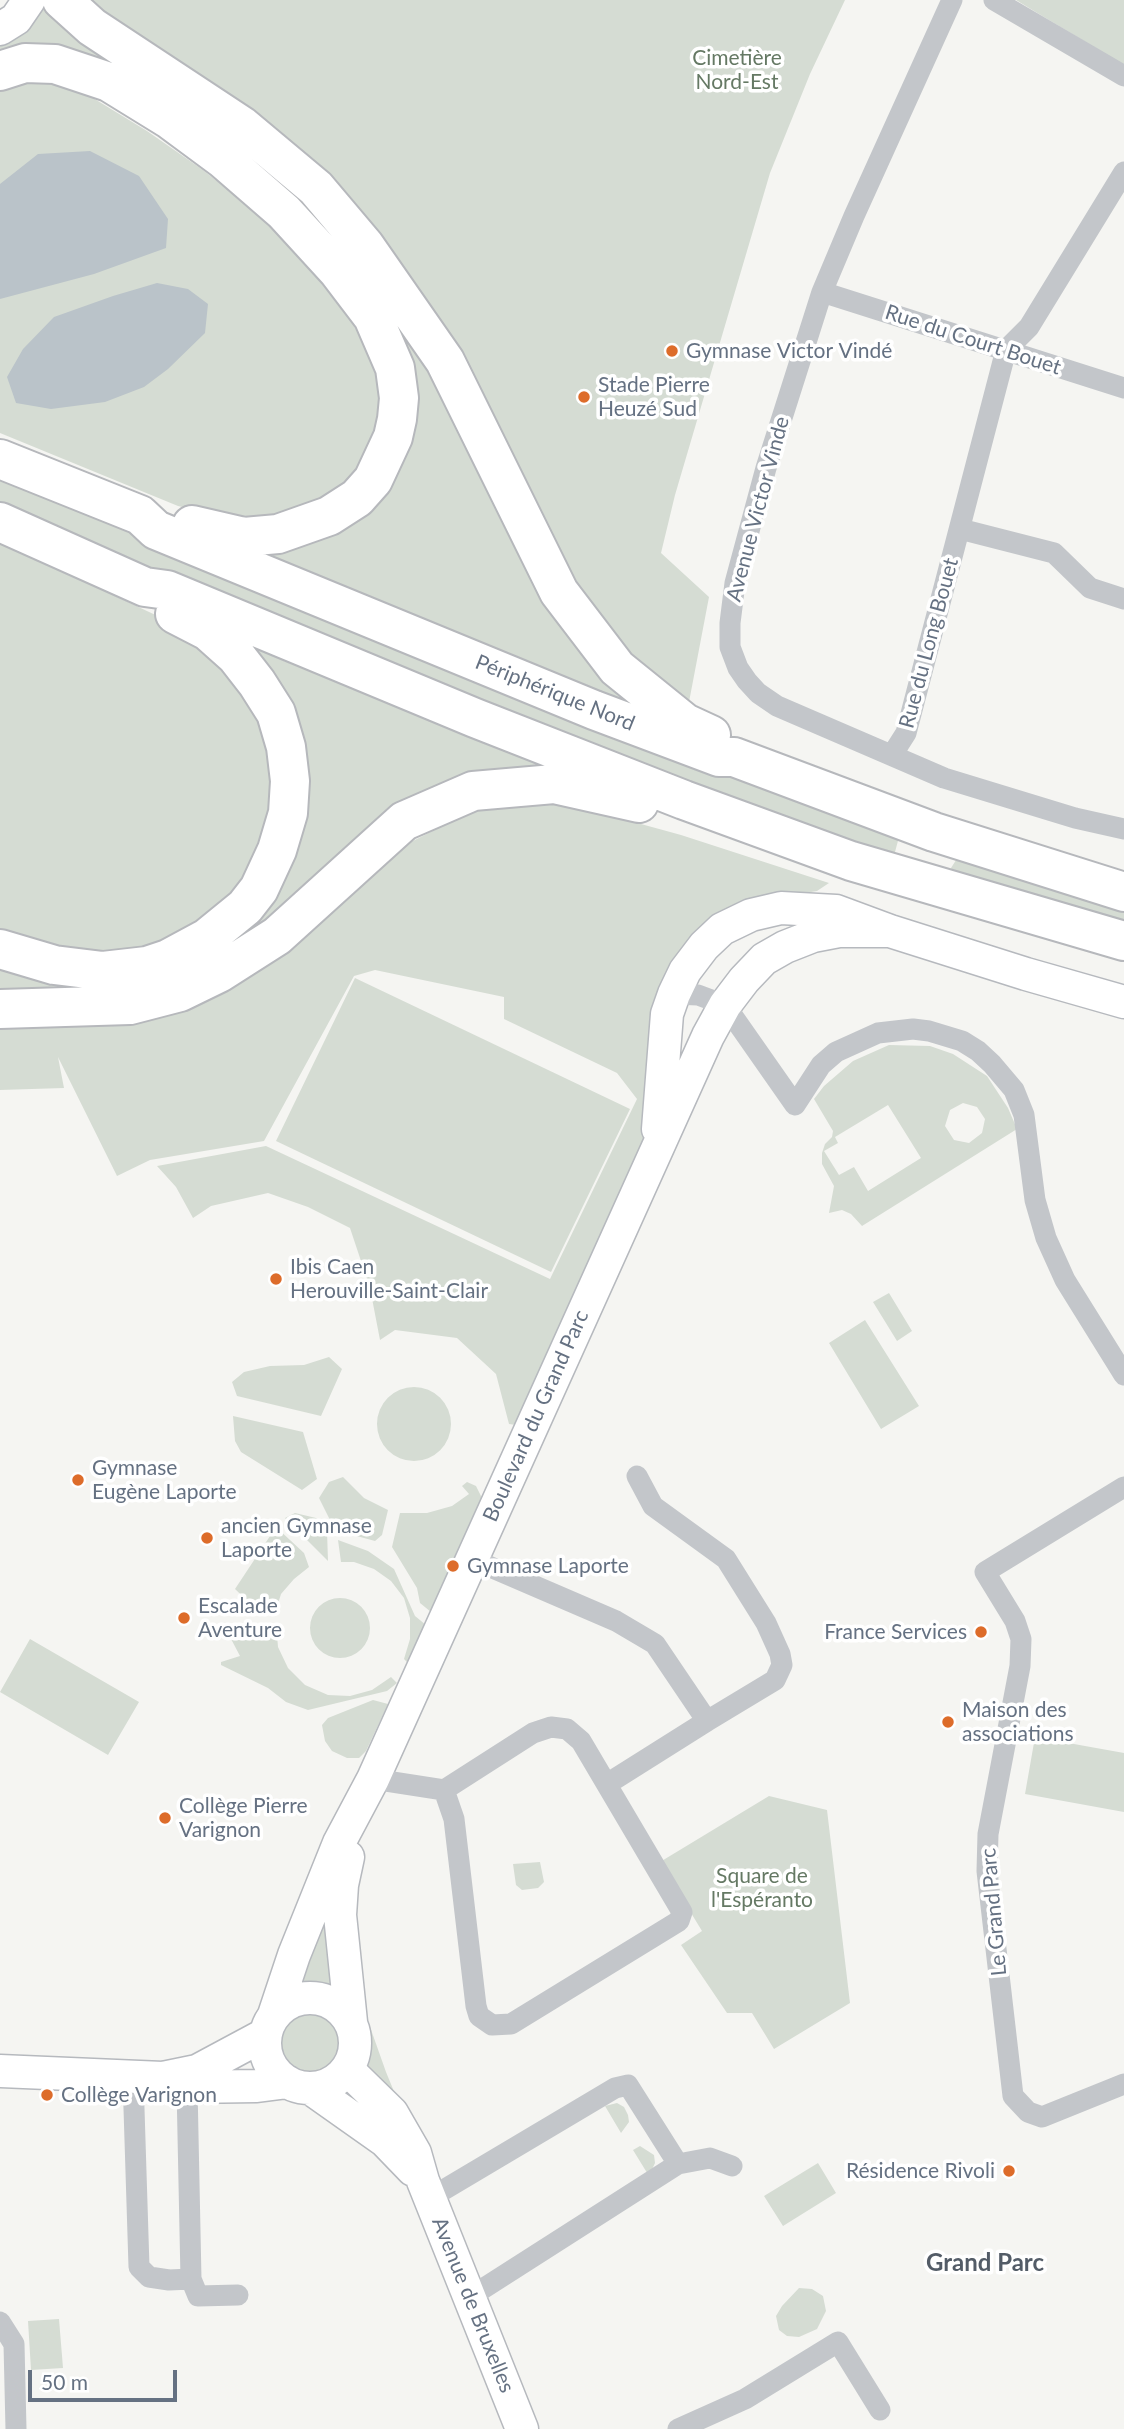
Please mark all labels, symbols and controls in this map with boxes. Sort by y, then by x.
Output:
park label: Cimetière Nord-Est [692,45,782,95]
street label: Rue du Court Bouet [882,300,1064,380]
place label: Gymnase Victor Vindé [686,338,892,364]
marker: Gymnase Victor Vindé [664,343,680,359]
place label: Stade Pierre Heuzé Sud [598,372,710,422]
marker: Stade Pierre Heuzé Sud [576,389,592,405]
street label: Avenue Victor Vinde [721,414,795,604]
street label: Rue du Long Bouet [894,555,964,731]
street label: Périphérique Nord [472,650,638,736]
place label: Ibis Caen Herouville-Saint-Clair [290,1254,488,1304]
marker: Ibis Caen Herouville-Saint-Clair [268,1271,284,1287]
street label: Boulevard du Grand Parc [478,1306,594,1526]
place label: Gymnase Eugène Laporte [92,1455,237,1505]
marker: Gymnase Eugène Laporte [70,1472,86,1488]
place label: ancien Gymnase Laporte [221,1513,372,1563]
marker: ancien Gymnase Laporte [199,1530,215,1546]
place label: Gymnase Laporte [467,1553,629,1579]
marker: Gymnase Laporte [445,1558,461,1574]
place label: Escalade Aventure [198,1593,282,1643]
marker: Escalade Aventure [176,1610,192,1626]
place label: France Services [824,1619,967,1645]
marker: France Services [973,1624,989,1640]
place label: Maison des associations [962,1697,1074,1747]
marker: Maison des associations [940,1714,956,1730]
place label: Collège Pierre Varignon [179,1793,308,1843]
marker: Collège Pierre Varignon [157,1810,173,1826]
street label: Le Grand Parc [976,1847,1012,1977]
park label: Square de l'Espéranto [711,1863,813,1913]
place label: Collège Varignon [61,2082,217,2108]
marker: Collège Varignon [39,2087,55,2103]
place label: Résidence Rivoli [846,2158,995,2184]
marker: Résidence Rivoli [1001,2163,1017,2179]
street label: Avenue de Bruxelles [426,2214,520,2396]
district label: Grand Parc [926,2249,1044,2277]
scale bar [32,2356,180,2400]
text: 50 m [41,2369,88,2394]

